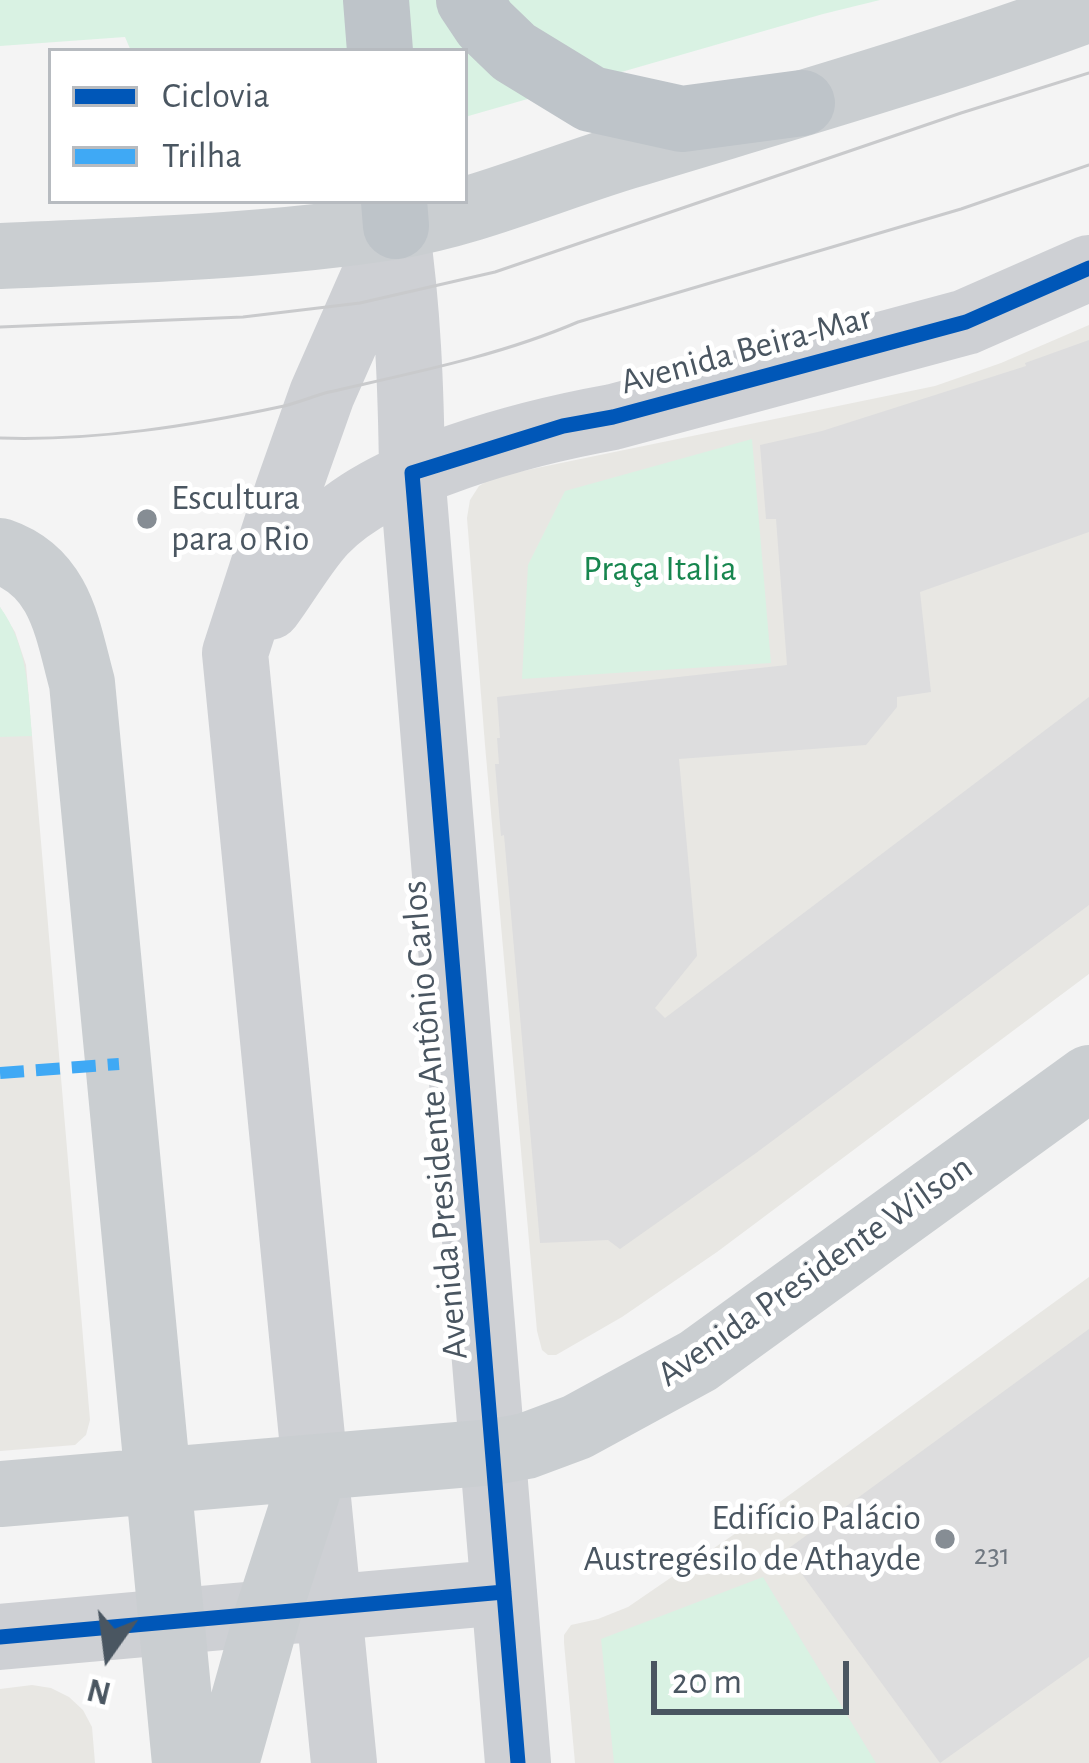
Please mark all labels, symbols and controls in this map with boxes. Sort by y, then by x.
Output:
legend [48,48,468,204]
text: Ciclovia [162,78,270,114]
text: Trilha [162,138,242,174]
street label: Avenida Beira-Mar [616,296,876,404]
place label: Escultura para o Rio [171,476,309,561]
marker: Escultura para o Rio [134,506,160,532]
park label: Praça Italia [583,547,737,591]
street label: Avenida Presidente Antônio Carlos [393,879,477,1361]
street label: Avenida Presidente Wilson [649,1146,981,1396]
place label: Edifício Palácio Austregésilo de Athayde [584,1496,921,1581]
marker: Edifício Palácio Austregésilo de Athayde [932,1526,958,1552]
house number: 231 [974,1537,1010,1573]
north arrow [48,1595,168,1715]
scale bar [657,1637,855,1711]
text: 20 m [672,1664,742,1700]
text: N [84,1672,114,1709]

